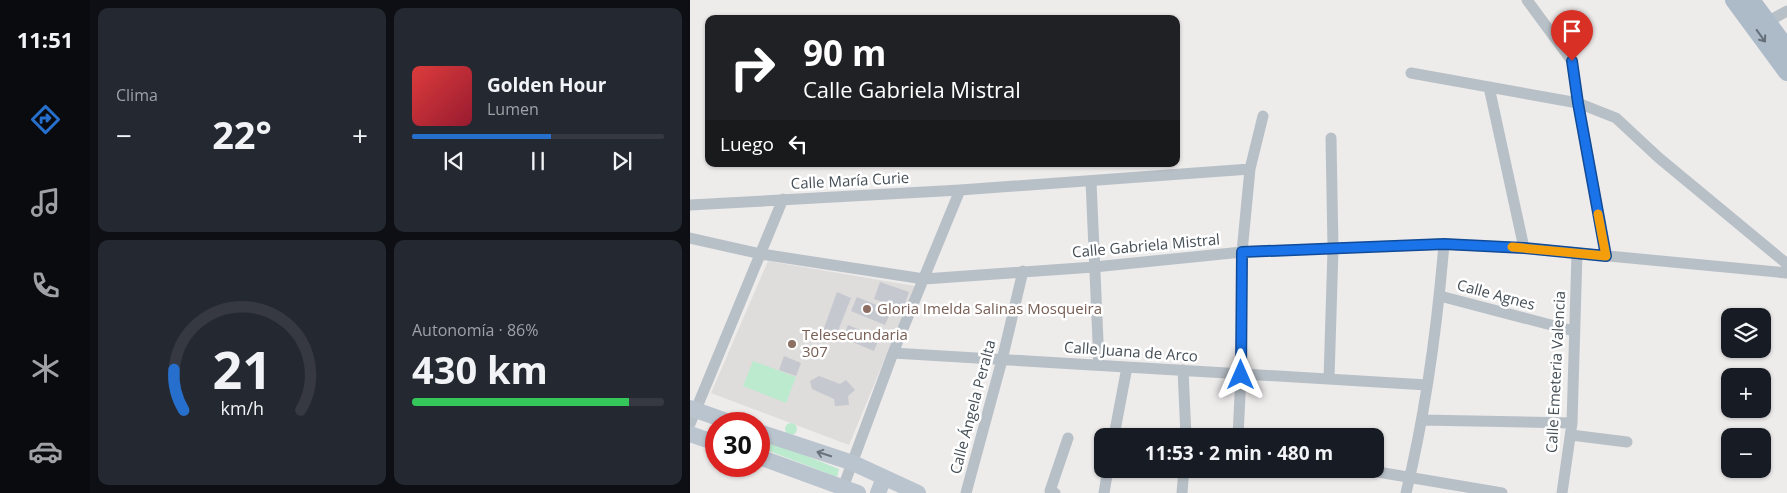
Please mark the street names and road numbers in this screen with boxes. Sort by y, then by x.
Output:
street label: Calle María Curie [790,167,910,193]
street label: Calle Gabriela Mistral [1071,229,1221,261]
street label: Calle Agnes [1455,274,1538,314]
street label: Calle Emeteria Valencia [1541,290,1569,453]
street label: Calle Juana de Arco [1064,336,1199,366]
street label: Calle Ángela Peralta [944,337,1000,476]

